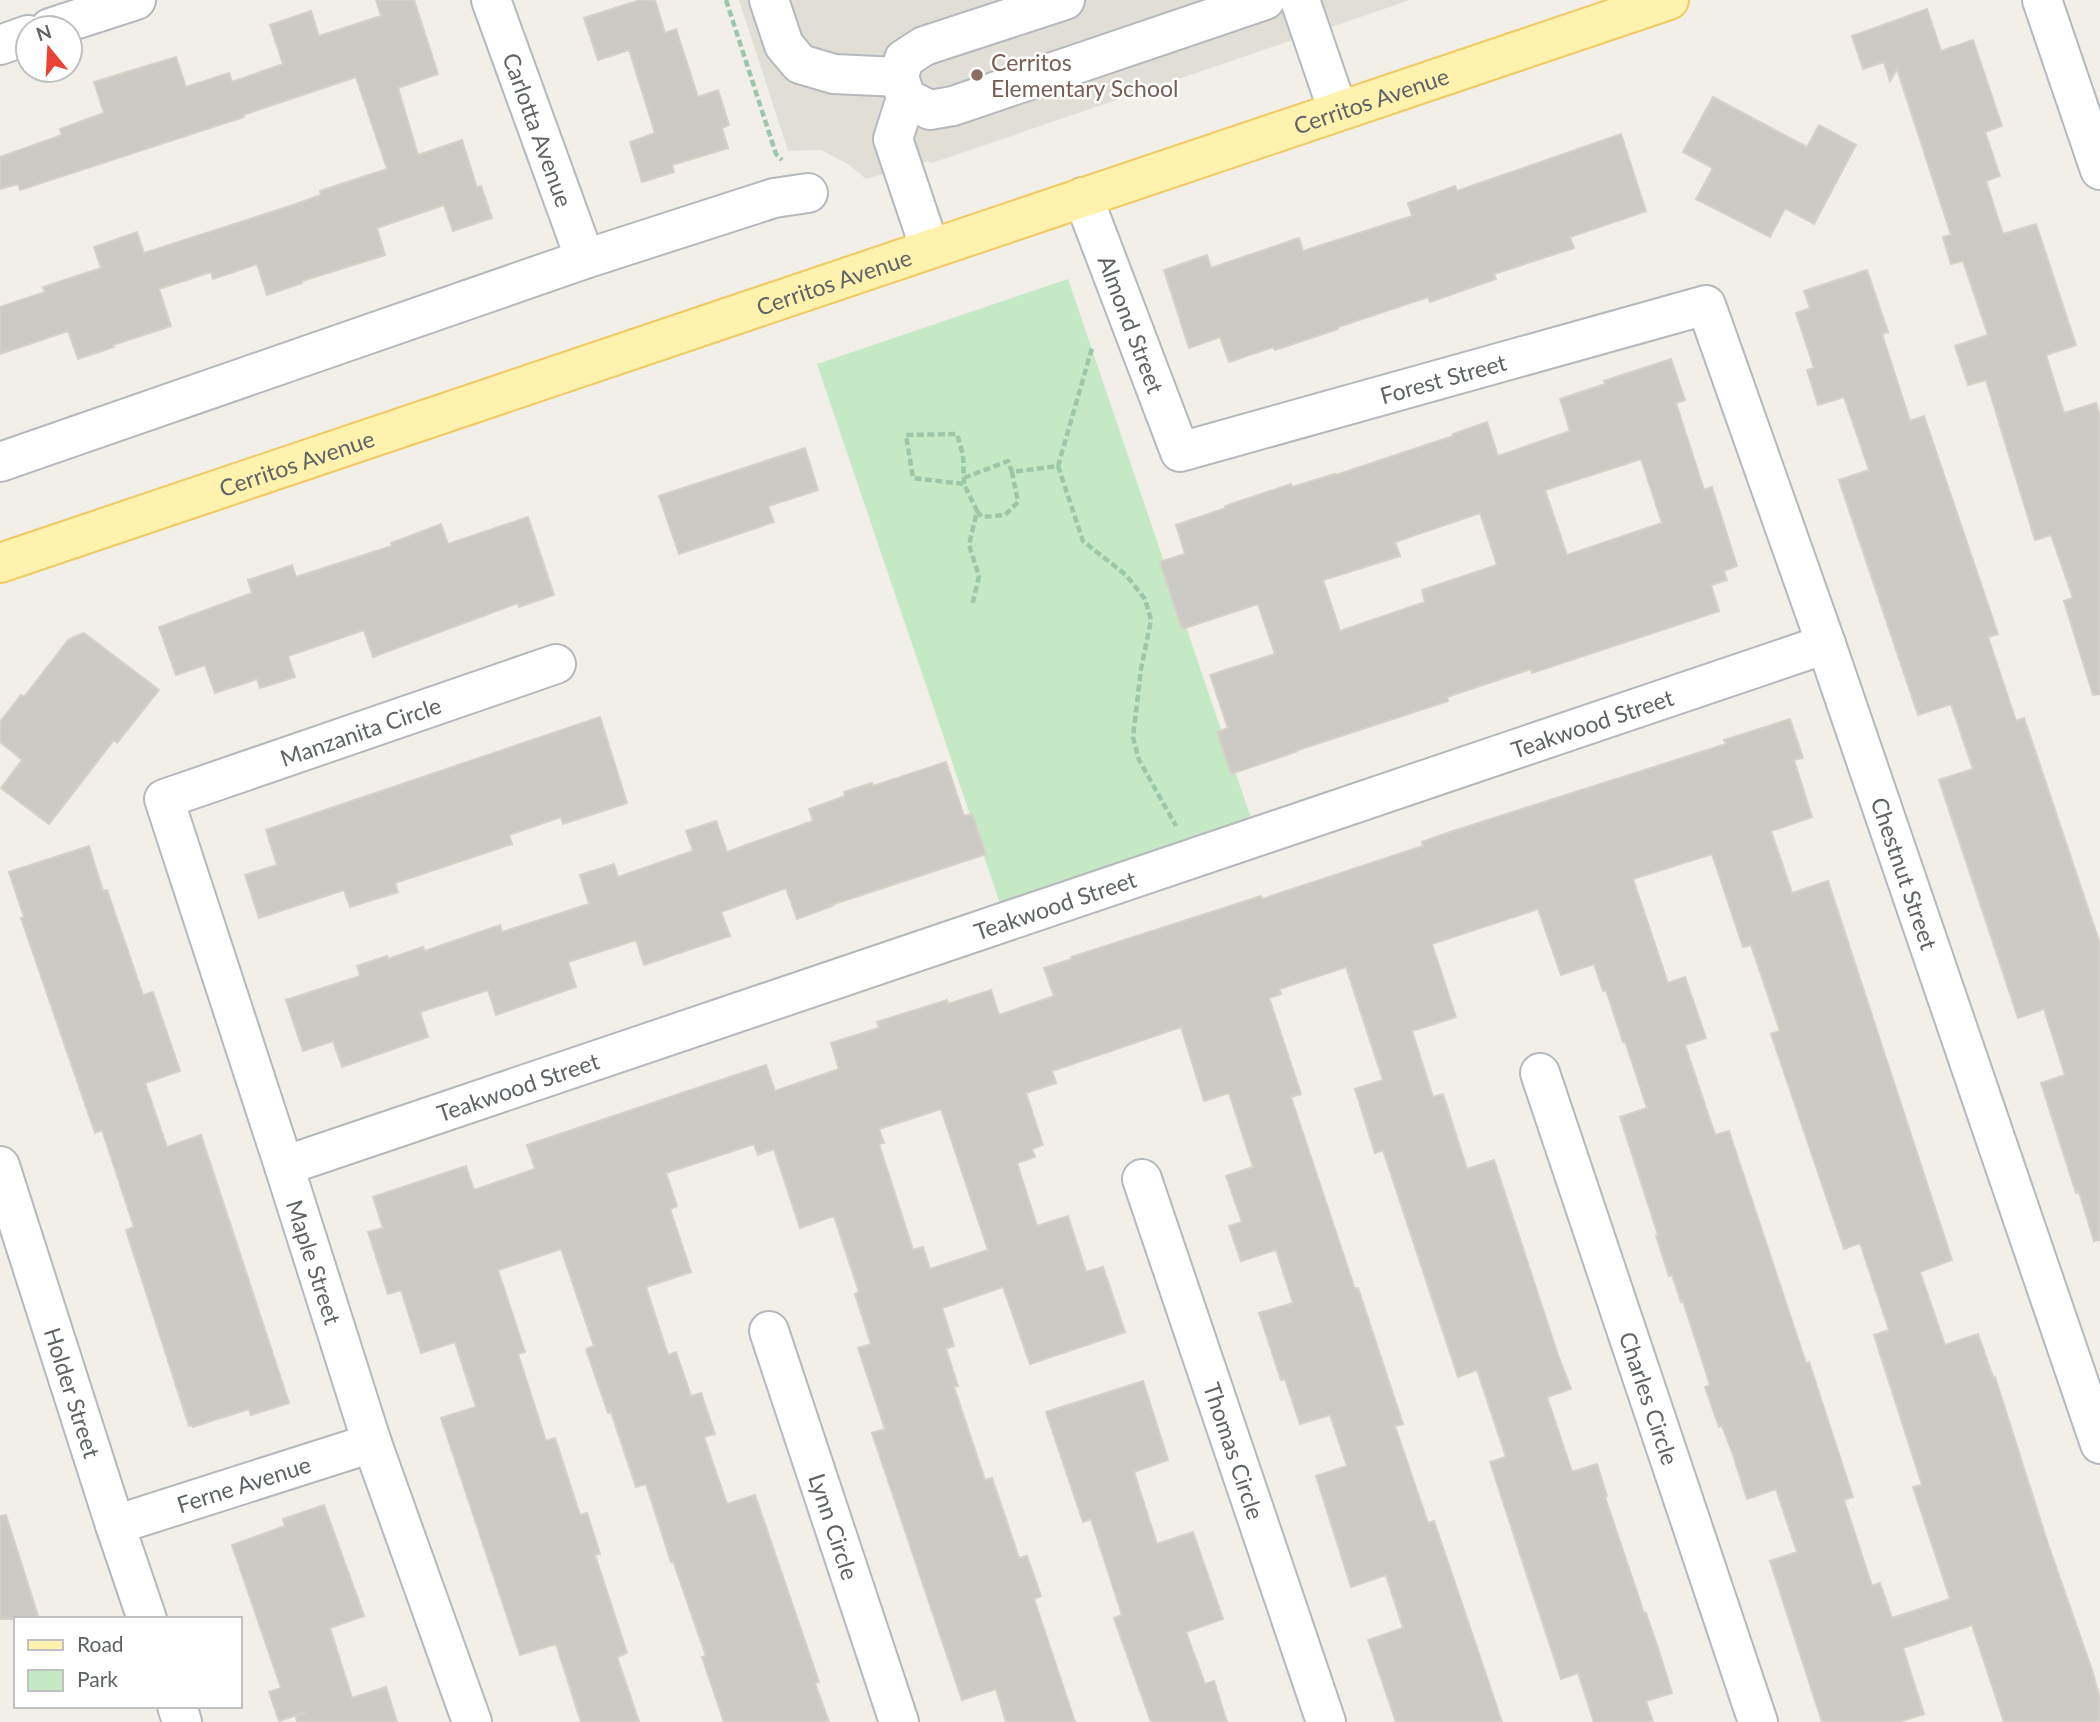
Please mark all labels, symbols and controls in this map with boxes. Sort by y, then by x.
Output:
north arrow [14,14,84,84]
text: N [33,19,54,46]
place label: Cerritos Elementary School [991,48,1178,102]
street label: Carlotta Avenue [497,49,579,211]
street label: Cerritos Avenue [1290,61,1452,140]
marker: Cerritos Elementary School [969,67,985,83]
street label: Cerritos Avenue [753,243,915,321]
street label: Almond Street [1092,251,1171,398]
street label: Forest Street [1377,347,1510,409]
street label: Cerritos Avenue [215,424,378,502]
street label: Teakwood Street [1507,683,1678,764]
street label: Manzanita Circle [276,691,445,772]
street label: Chestnut Street [1866,794,1944,954]
street label: Teakwood Street [970,864,1140,945]
street label: Teakwood Street [433,1046,603,1127]
street label: Maple Street [281,1196,348,1329]
street label: Holder Street [39,1324,107,1462]
street label: Charles Circle [1614,1328,1685,1468]
street label: Thomas Circle [1198,1379,1270,1523]
street label: Ferne Avenue [173,1450,314,1518]
street label: Lynn Circle [803,1470,865,1583]
legend [14,1617,242,1708]
text: Road [77,1631,124,1656]
text: Park [77,1666,118,1691]

